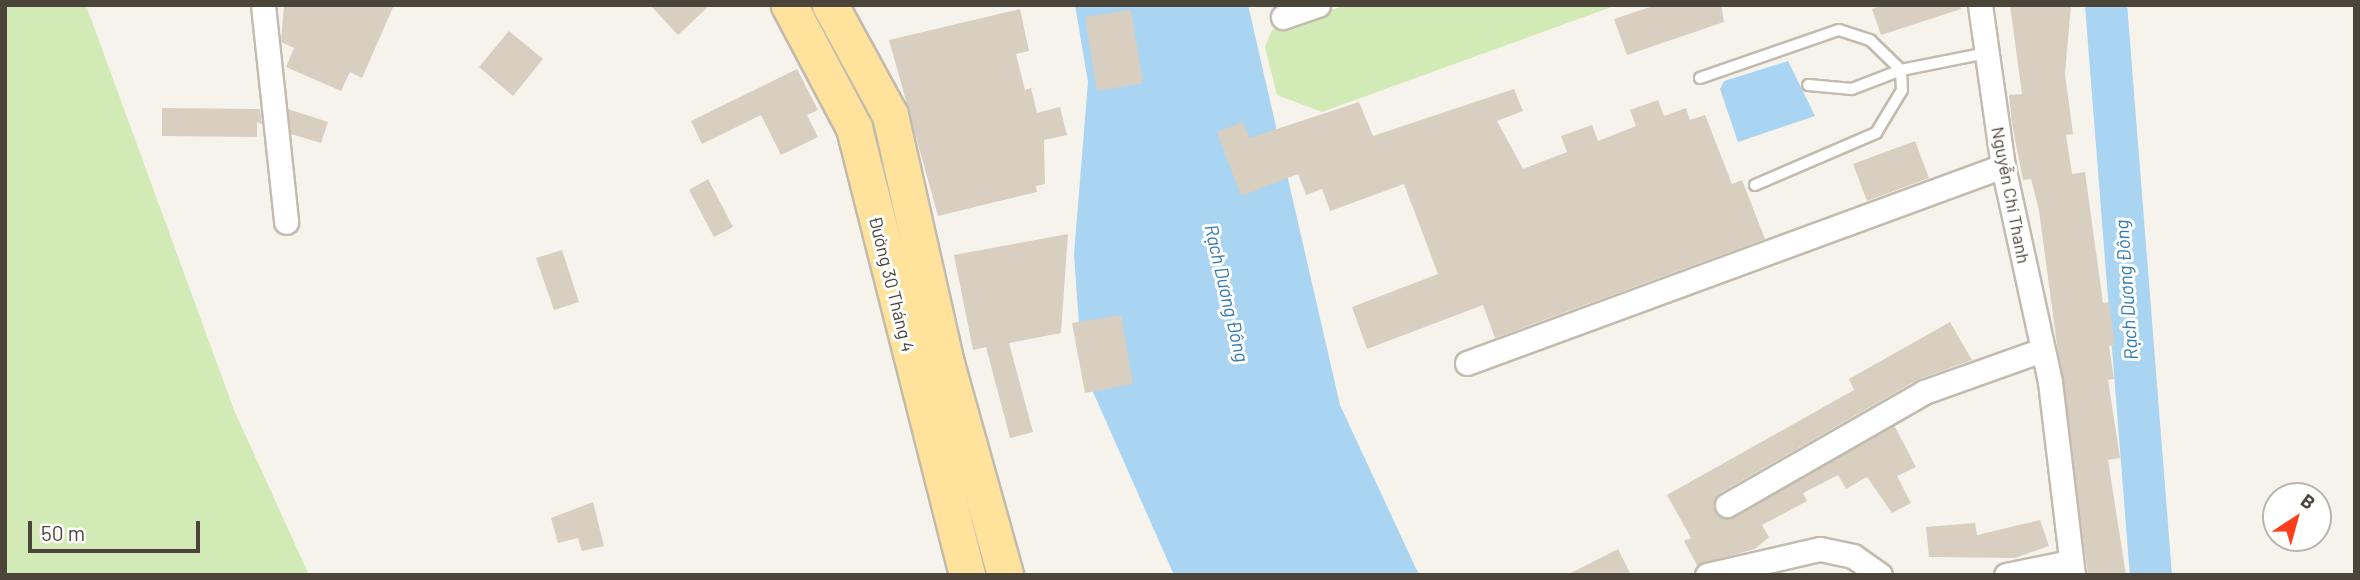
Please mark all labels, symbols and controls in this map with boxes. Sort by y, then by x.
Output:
street label: Nguyễn Chí Thanh [1987,125,2035,265]
street label: Đường 30 Tháng 4 [865,214,919,354]
water label: Rạch Dương Đông [2110,219,2142,361]
water label: Rạch Dương Đông [1200,222,1254,364]
north arrow [2262,482,2332,552]
text: B [2297,488,2320,514]
scale bar [32,506,203,550]
text: 50 m [41,520,85,545]

